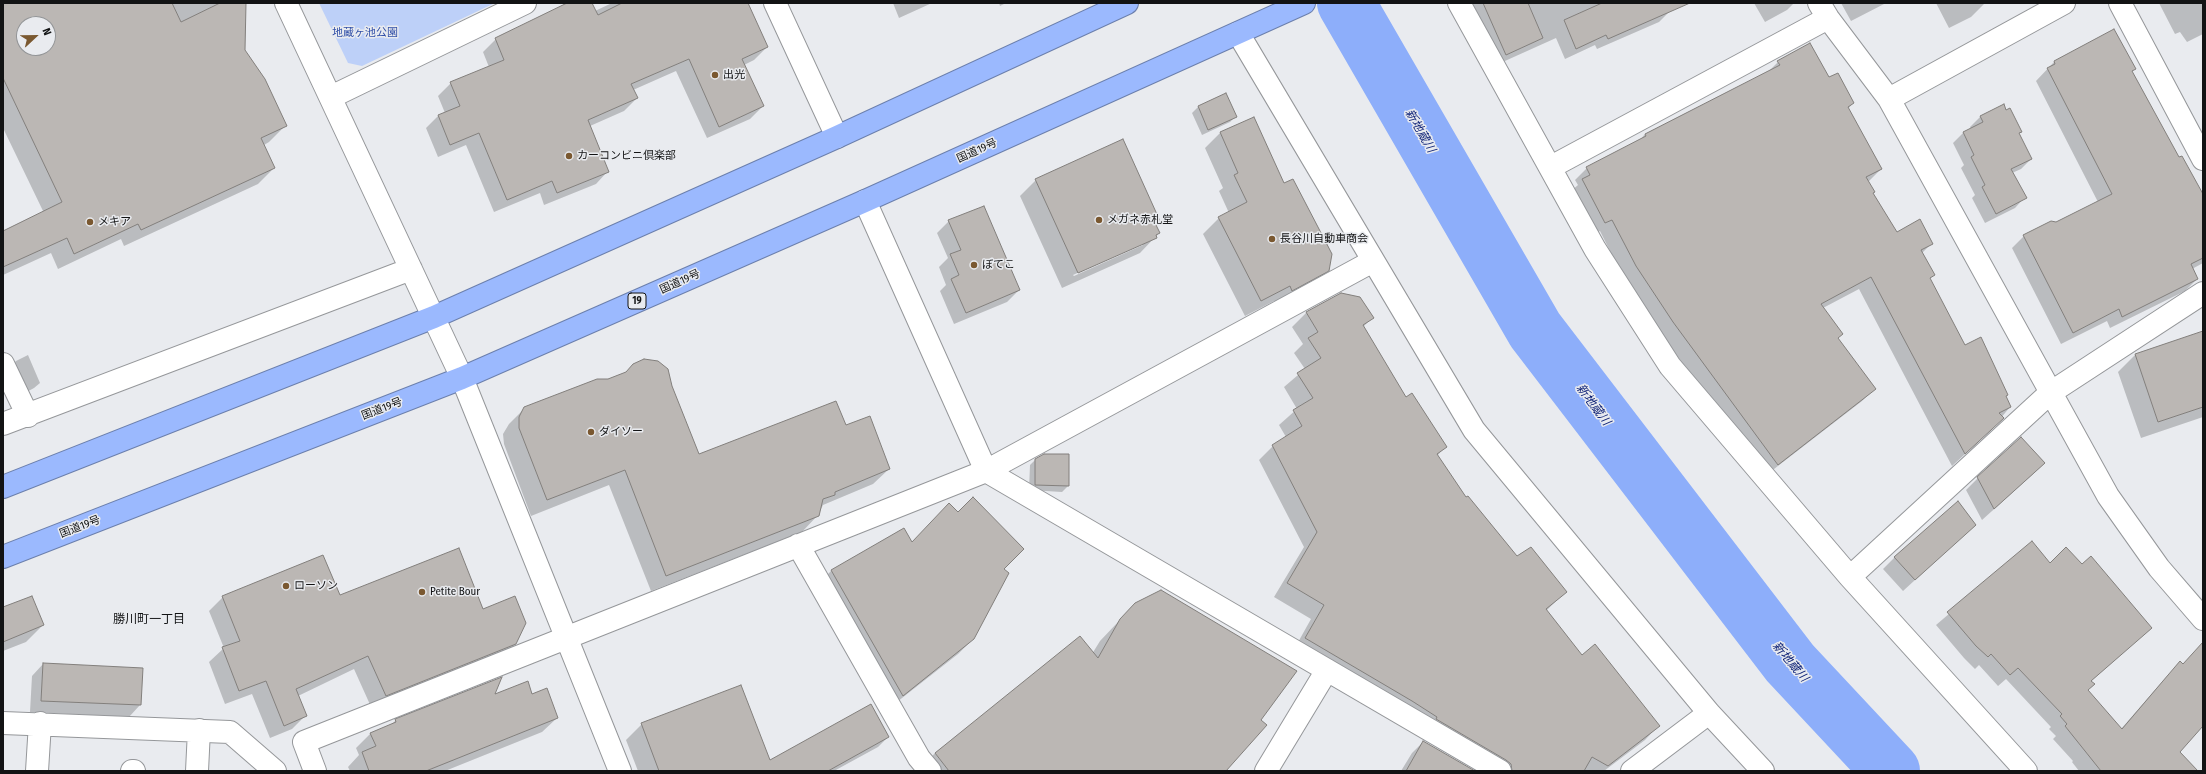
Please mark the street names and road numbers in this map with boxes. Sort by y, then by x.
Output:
street label: 国道19号 [955,136,999,166]
street label: 国道19号 [658,267,702,297]
road number: 19 [628,293,646,309]
street label: 国道19号 [360,395,404,423]
street label: 国道19号 [58,513,102,541]

